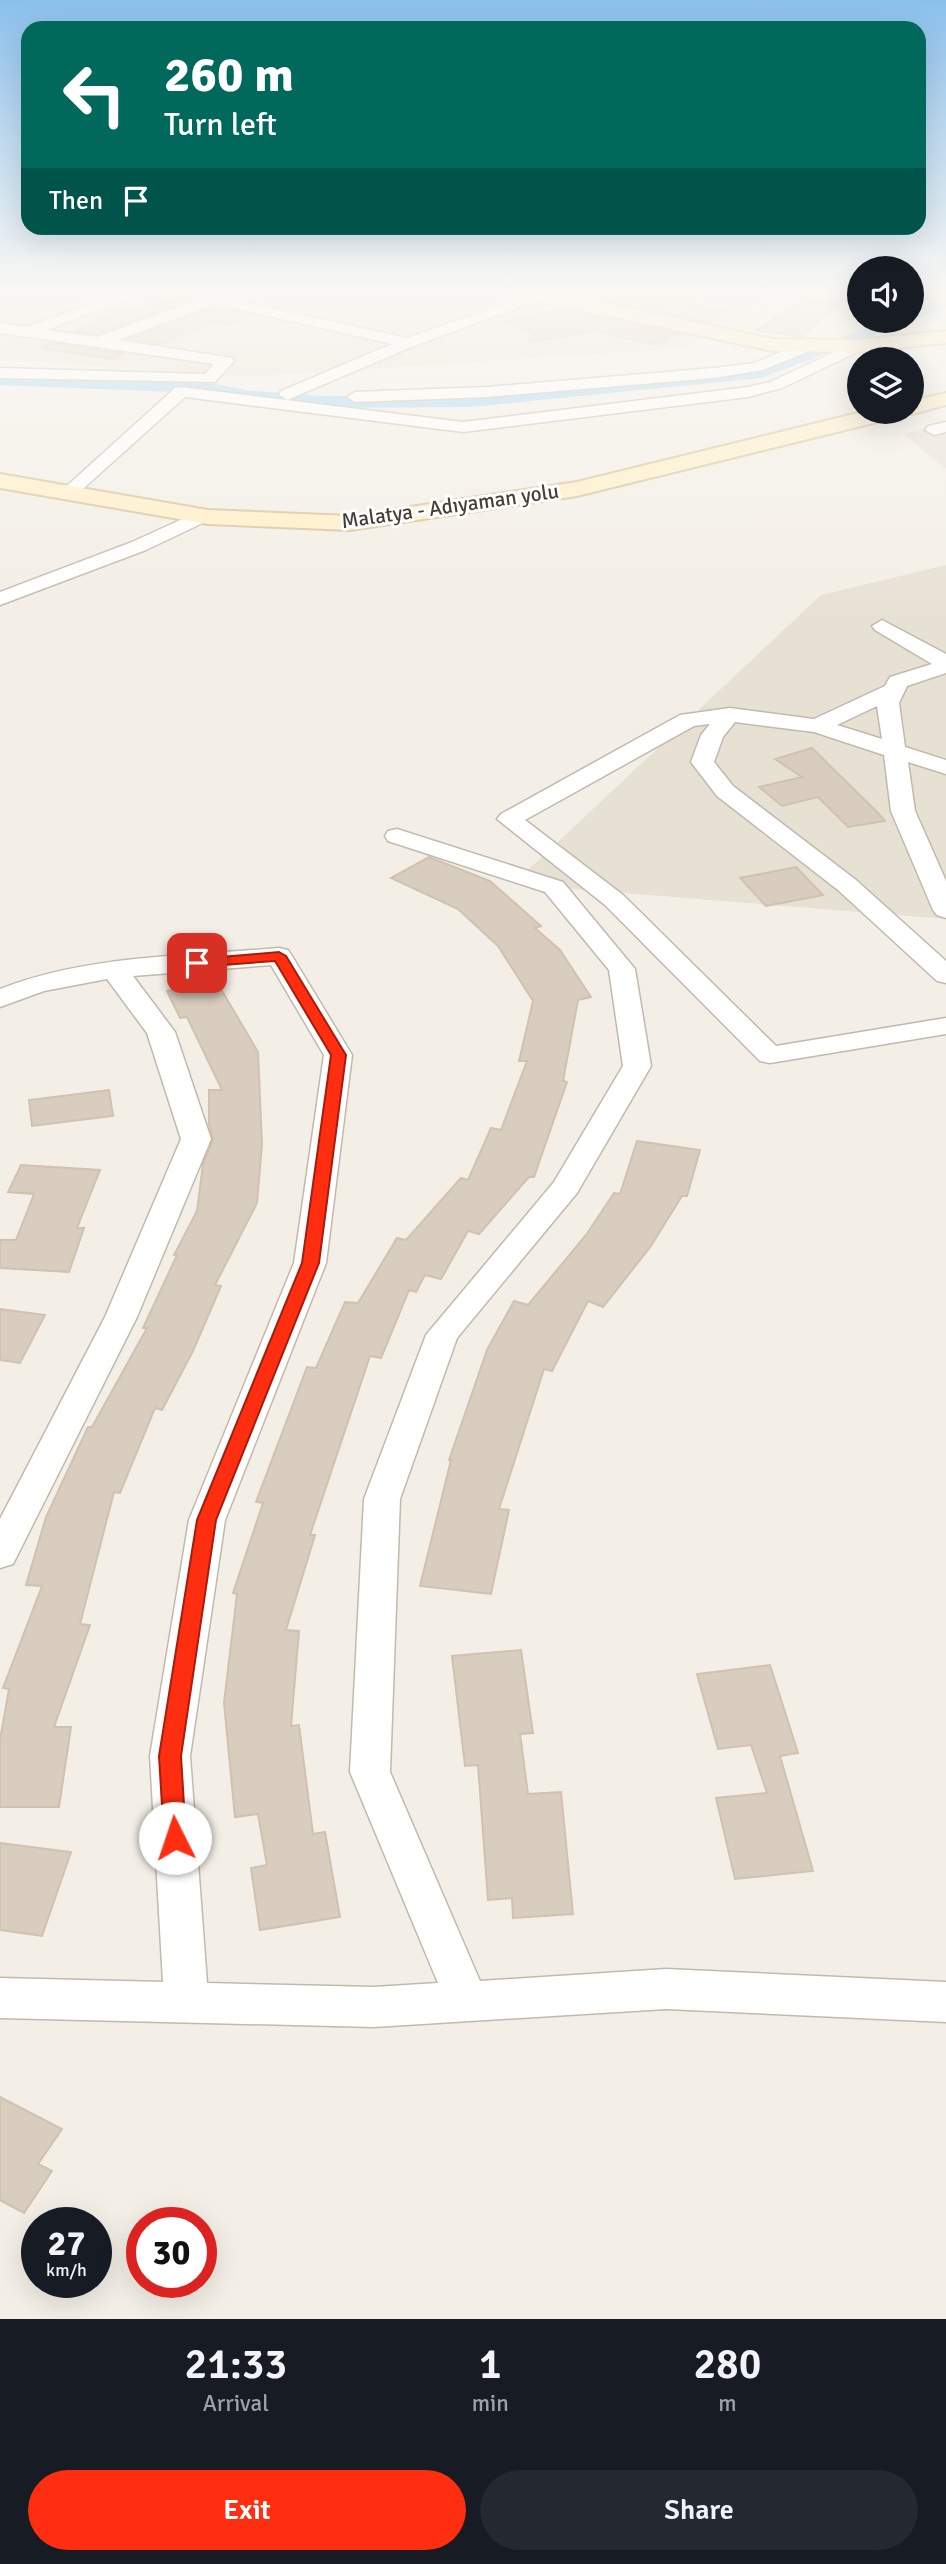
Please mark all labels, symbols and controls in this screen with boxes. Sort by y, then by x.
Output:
text: 260 m [164,45,294,105]
icon: left [49,49,140,140]
text: Turn left [164,105,277,144]
icon: arrive [117,182,155,220]
text: Then [49,185,103,217]
map controls [847,256,924,424]
button: sound [847,256,924,333]
button: layers [847,347,924,424]
street label: Malatya - Adıyaman yolu [340,478,560,534]
pin [167,933,227,993]
icon: arrive [178,944,216,982]
position arrow [138,1801,212,1875]
speed limit sign: 30 [126,2207,217,2298]
text: 27 [48,2222,85,2265]
text: km/h [46,2259,87,2281]
text: 21:33 [185,2339,287,2390]
text: 1 [479,2339,502,2390]
text: 280 [693,2339,761,2390]
text: Arrival [203,2389,269,2418]
text: min [472,2389,509,2418]
text: m [718,2389,737,2418]
button: Exit [28,2470,466,2550]
button: Share [480,2470,918,2550]

